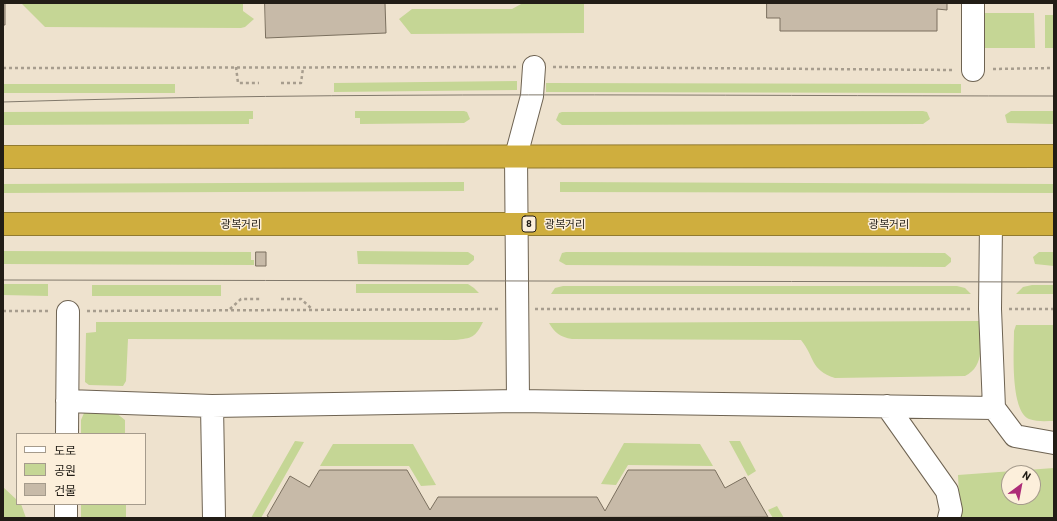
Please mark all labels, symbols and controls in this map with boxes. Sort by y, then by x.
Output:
road number: 8 [522,216,536,232]
street label: 광복거리 [221,217,261,231]
street label: 광복거리 [545,217,585,231]
street label: 광복거리 [869,217,909,231]
legend [16,433,146,505]
text: 도로 [54,443,76,457]
text: 공원 [54,463,76,477]
north arrow [1001,465,1041,505]
text: N [1021,468,1034,483]
text: 건물 [54,483,76,497]

